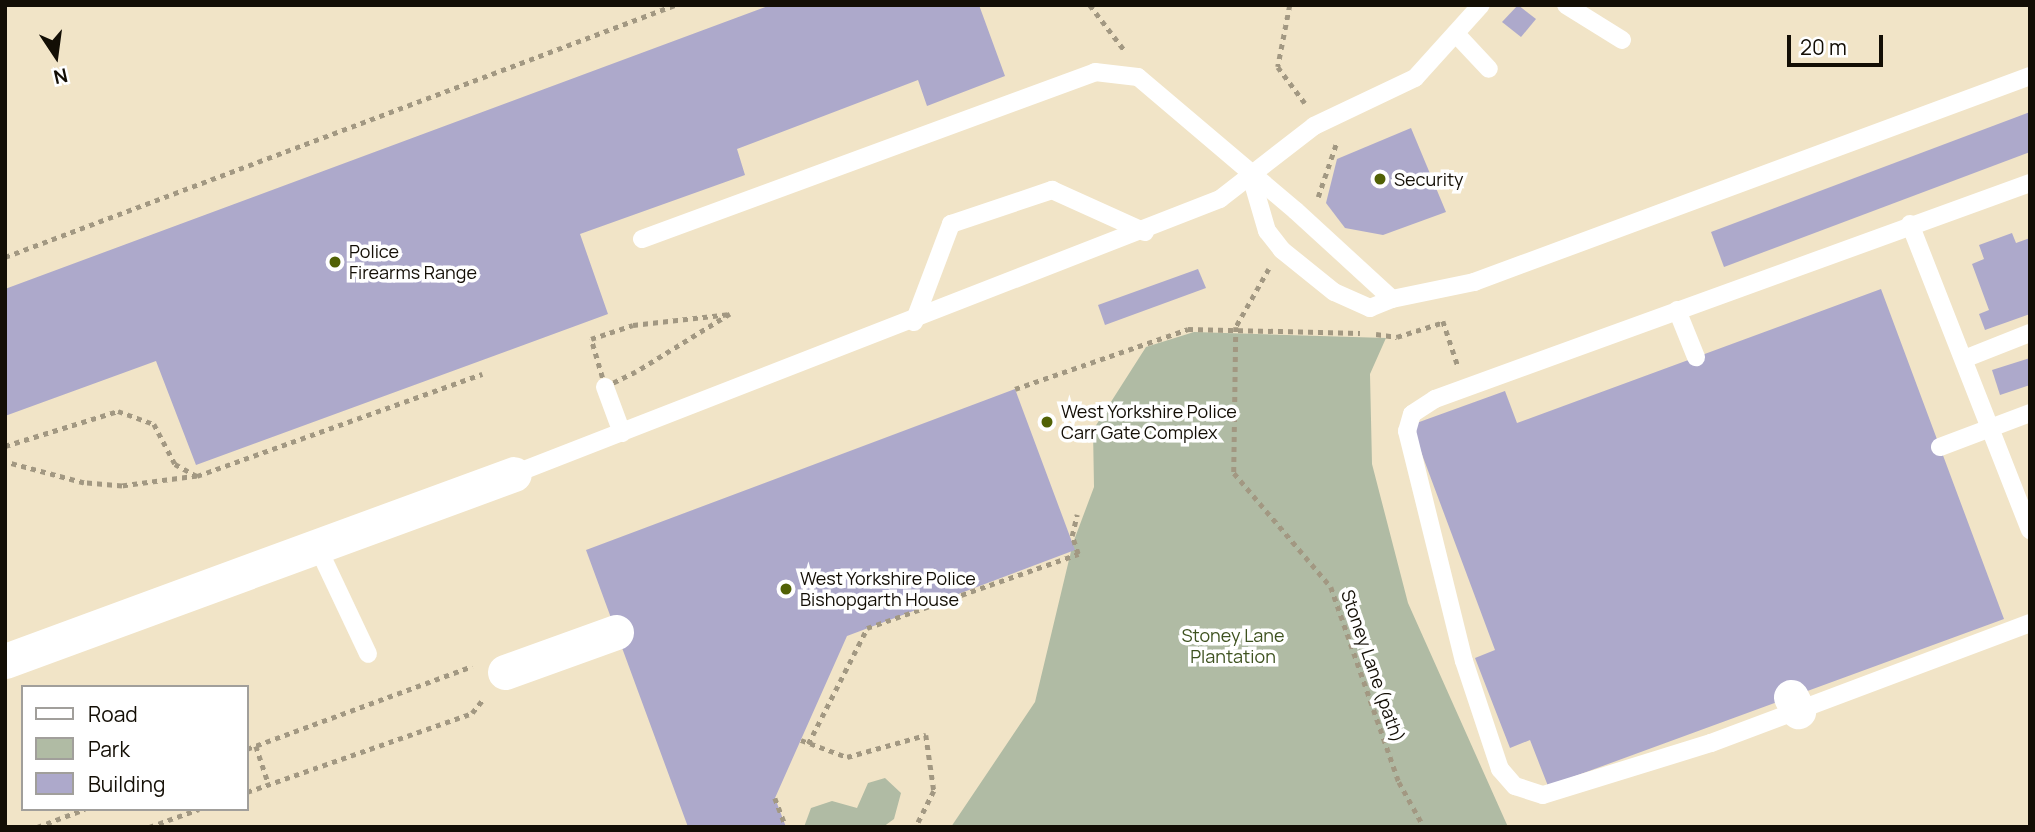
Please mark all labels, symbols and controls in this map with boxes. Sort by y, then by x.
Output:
north arrow [21,21,91,91]
scale bar [1790,21,1886,65]
text: 20 m [1800,33,1847,61]
text: N [51,62,70,91]
place label: Security [1394,168,1463,190]
marker: Security [1372,171,1388,187]
place label: Police Firearms Range [349,241,477,284]
marker: Police Firearms Range [327,254,343,270]
place label: West Yorkshire Police Carr Gate Complex [1061,401,1237,444]
marker: West Yorkshire Police Carr Gate Complex [1039,414,1055,430]
place label: West Yorkshire Police Bishopgarth House [800,568,976,610]
marker: West Yorkshire Police Bishopgarth House [778,581,794,597]
street label: Stoney Lane (path) [1337,587,1409,745]
park label: Stoney Lane Plantation [1181,625,1285,668]
legend [21,685,248,811]
text: Road [88,700,138,728]
text: Park [88,735,130,763]
text: Building [88,770,165,798]

